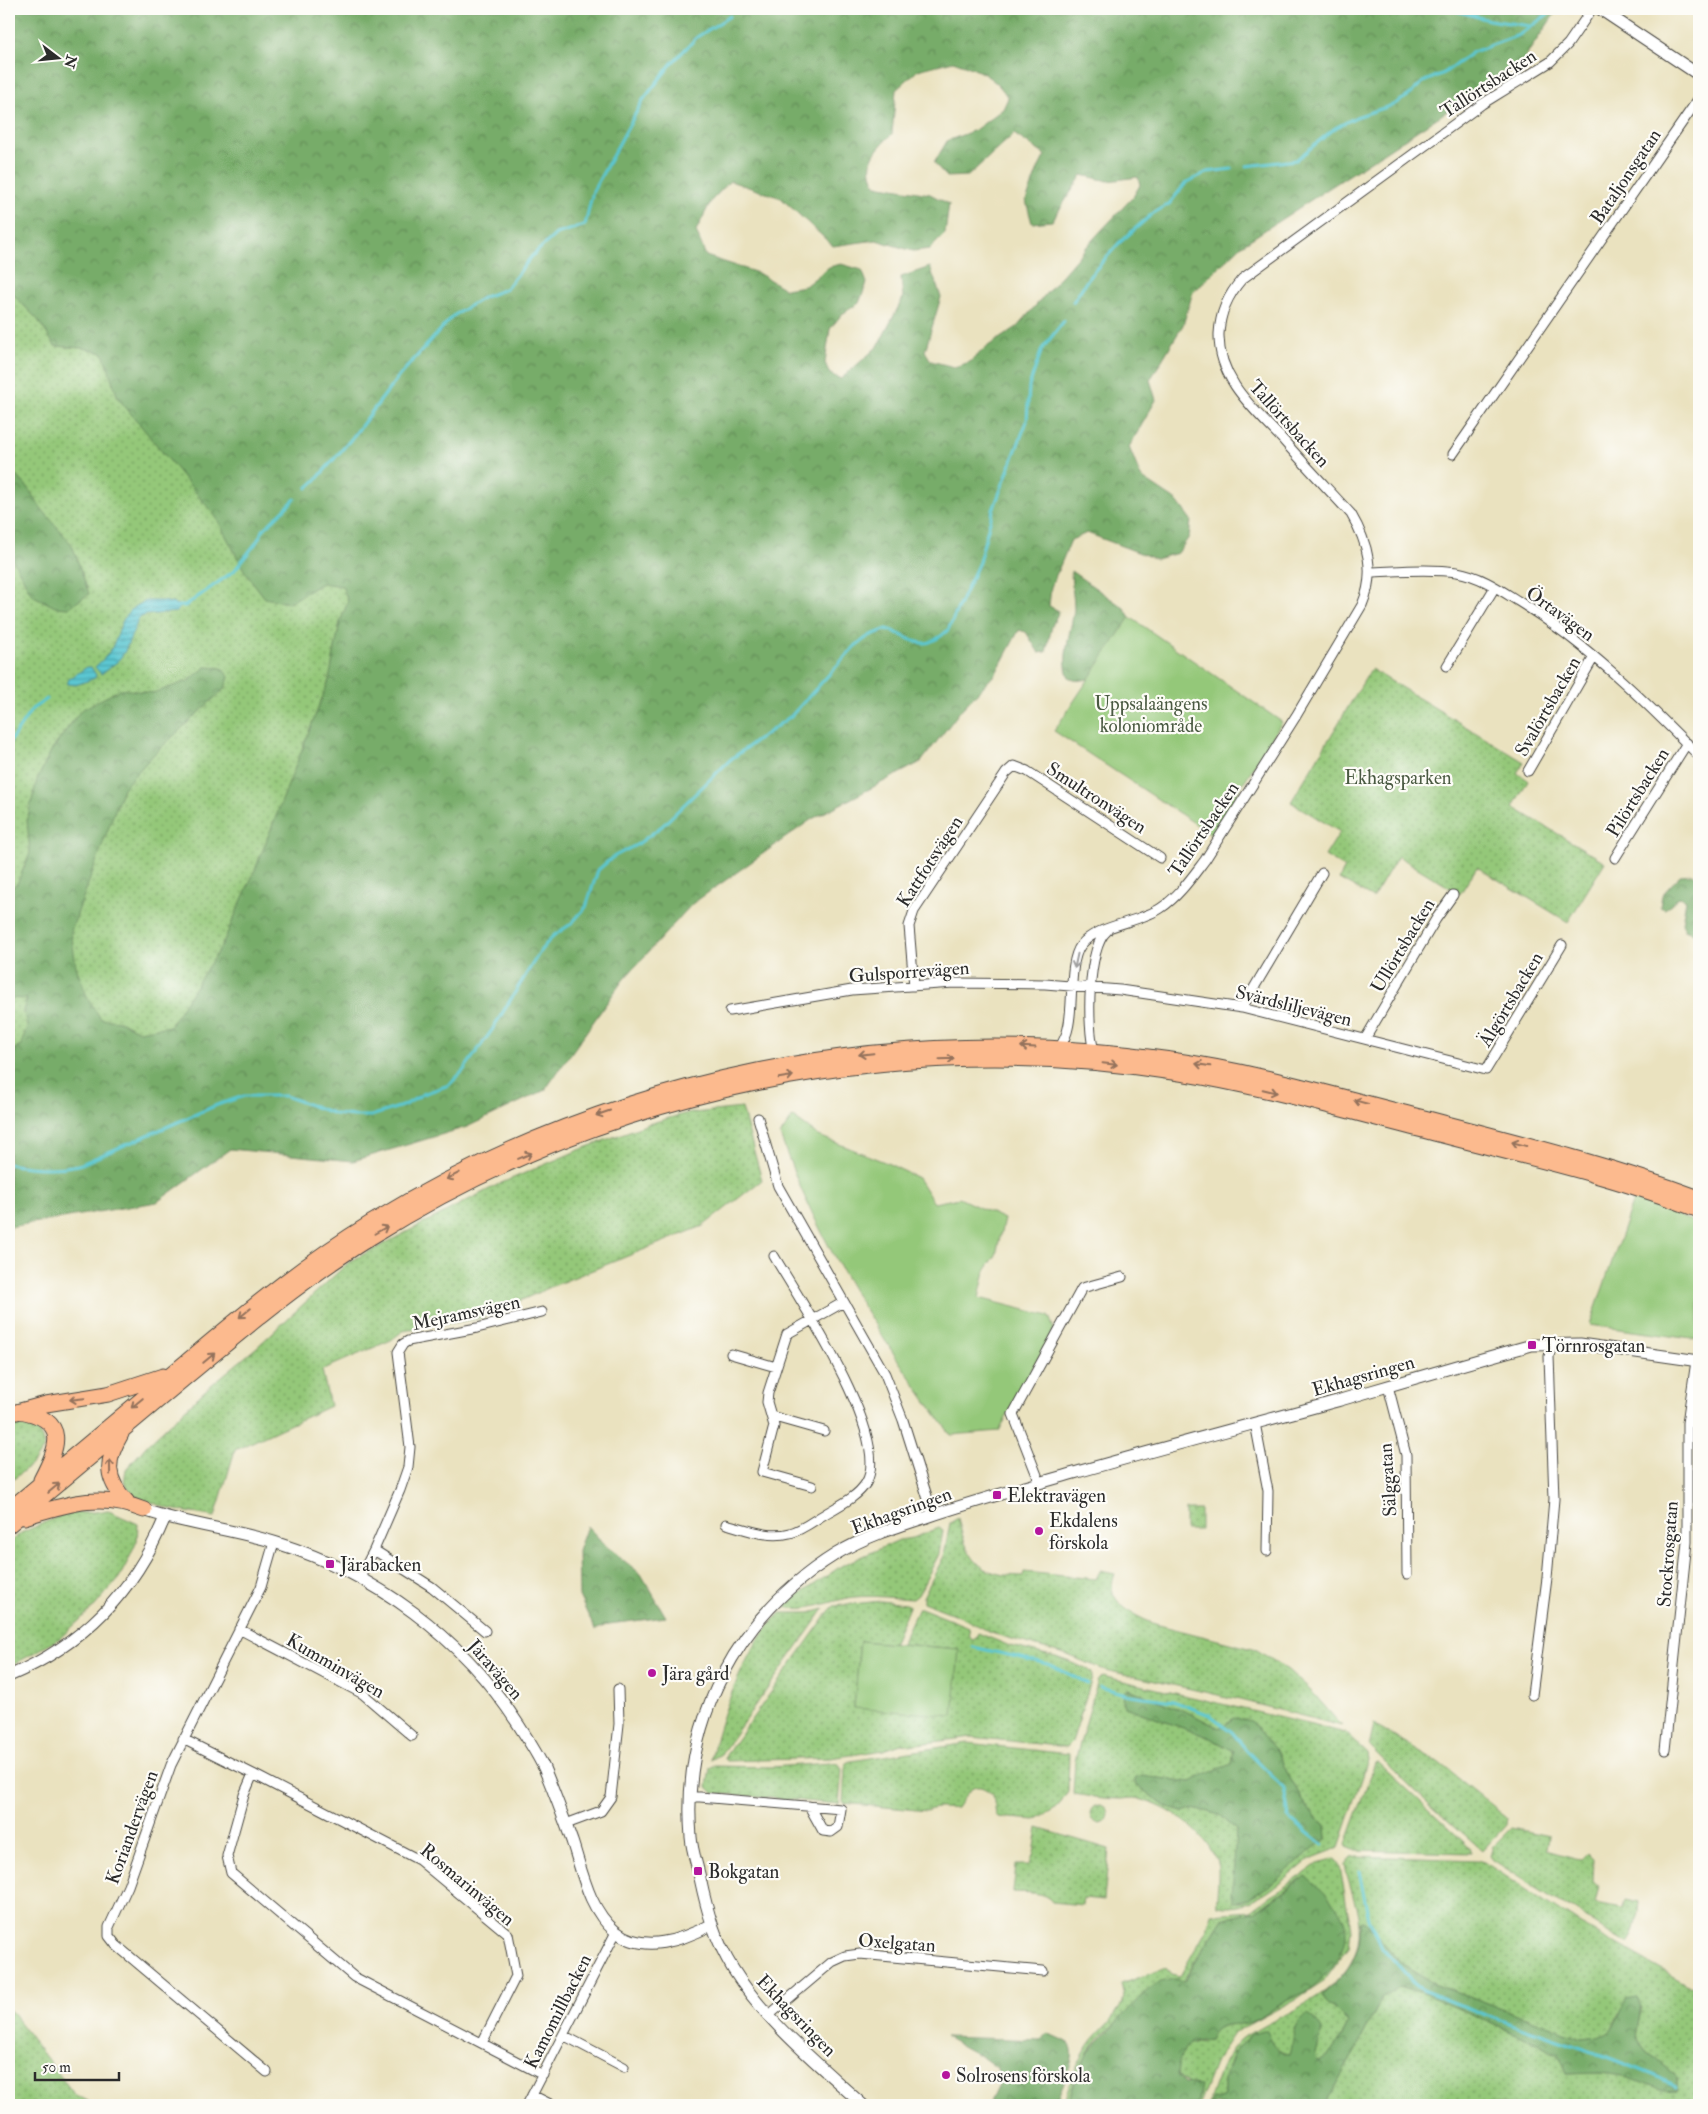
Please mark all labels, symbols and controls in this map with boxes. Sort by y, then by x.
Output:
north arrow [32,32,82,82]
street label: Tallörtsbacken [1436,44,1541,124]
text: N [60,52,80,70]
street label: Bataljonsgatan [1585,124,1667,229]
street label: Tallörtsbacken [1244,375,1335,473]
street label: Örtavägen [1521,580,1600,647]
street label: Svalörtsbacken [1510,652,1586,761]
park label: Uppsalaängens koloniområde [1095,692,1207,738]
street label: Pilörtsbacken [1601,743,1675,842]
street label: Smultronvägen [1042,757,1151,839]
park label: Ekhagsparken [1344,766,1452,791]
street label: Tallörtsbacken [1163,777,1245,882]
street label: Kattfotsvägen [891,811,968,912]
street label: Ullörtsbacken [1365,894,1440,997]
street label: Älgörtsbacken [1472,947,1549,1052]
one-way arrow [1071,952,1080,968]
street label: Gulsporrevägen [848,956,971,989]
street label: Svärdsliljevägen [1233,980,1355,1032]
one-way arrow [1020,1043,1036,1052]
one-way arrow [858,1049,874,1058]
one-way arrow [939,1054,955,1064]
one-way arrow [1101,1059,1117,1069]
one-way arrow [1196,1059,1212,1069]
one-way arrow [778,1072,794,1081]
one-way arrow [1261,1087,1277,1096]
one-way arrow [1354,1097,1370,1106]
one-way arrow [596,1109,611,1118]
one-way arrow [1511,1139,1527,1148]
one-way arrow [517,1150,532,1160]
one-way arrow [446,1171,461,1181]
one-way arrow [373,1225,387,1235]
street label: Mejramsvägen [410,1290,522,1336]
one-way arrow [238,1308,251,1319]
place label: Törnrosgatan [1542,1334,1646,1358]
marker: Törnrosgatan [1526,1339,1538,1351]
street label: Ekhagsringen [1309,1350,1417,1402]
one-way arrow [202,1352,215,1364]
one-way arrow [69,1394,85,1404]
one-way arrow [131,1398,144,1409]
street label: Sälggatan [1373,1442,1403,1517]
one-way arrow [105,1460,115,1476]
one-way arrow [47,1482,60,1493]
street label: Ekhagsringen [848,1482,955,1540]
place label: Elektravägen [1007,1484,1106,1508]
marker: Elektravägen [991,1489,1003,1501]
street label: Stockrosgatan [1652,1500,1684,1608]
place label: Ekdalens förskola [1049,1509,1118,1555]
marker: Ekdalens förskola [1033,1525,1045,1537]
place label: Järabacken [339,1553,422,1577]
marker: Järabacken [324,1558,336,1570]
street label: Kumminvägen [282,1628,389,1704]
street label: Järavägen [462,1634,528,1705]
place label: Jära gård [661,1662,730,1686]
marker: Jära gård [646,1667,658,1679]
street label: Koriandervägen [100,1767,164,1888]
street label: Rosmarinvägen [415,1838,520,1931]
place label: Bokgatan [708,1860,780,1884]
marker: Bokgatan [692,1865,704,1877]
street label: Oxelgatan [857,1928,937,1958]
street label: Kamomillbacken [519,1950,597,2073]
street label: Ekhagsringen [751,1969,842,2062]
scale bar [35,2049,119,2081]
text: 50 m [42,2058,71,2077]
place label: Solrosens förskola [956,2064,1091,2088]
marker: Solrosens förskola [940,2069,952,2081]

